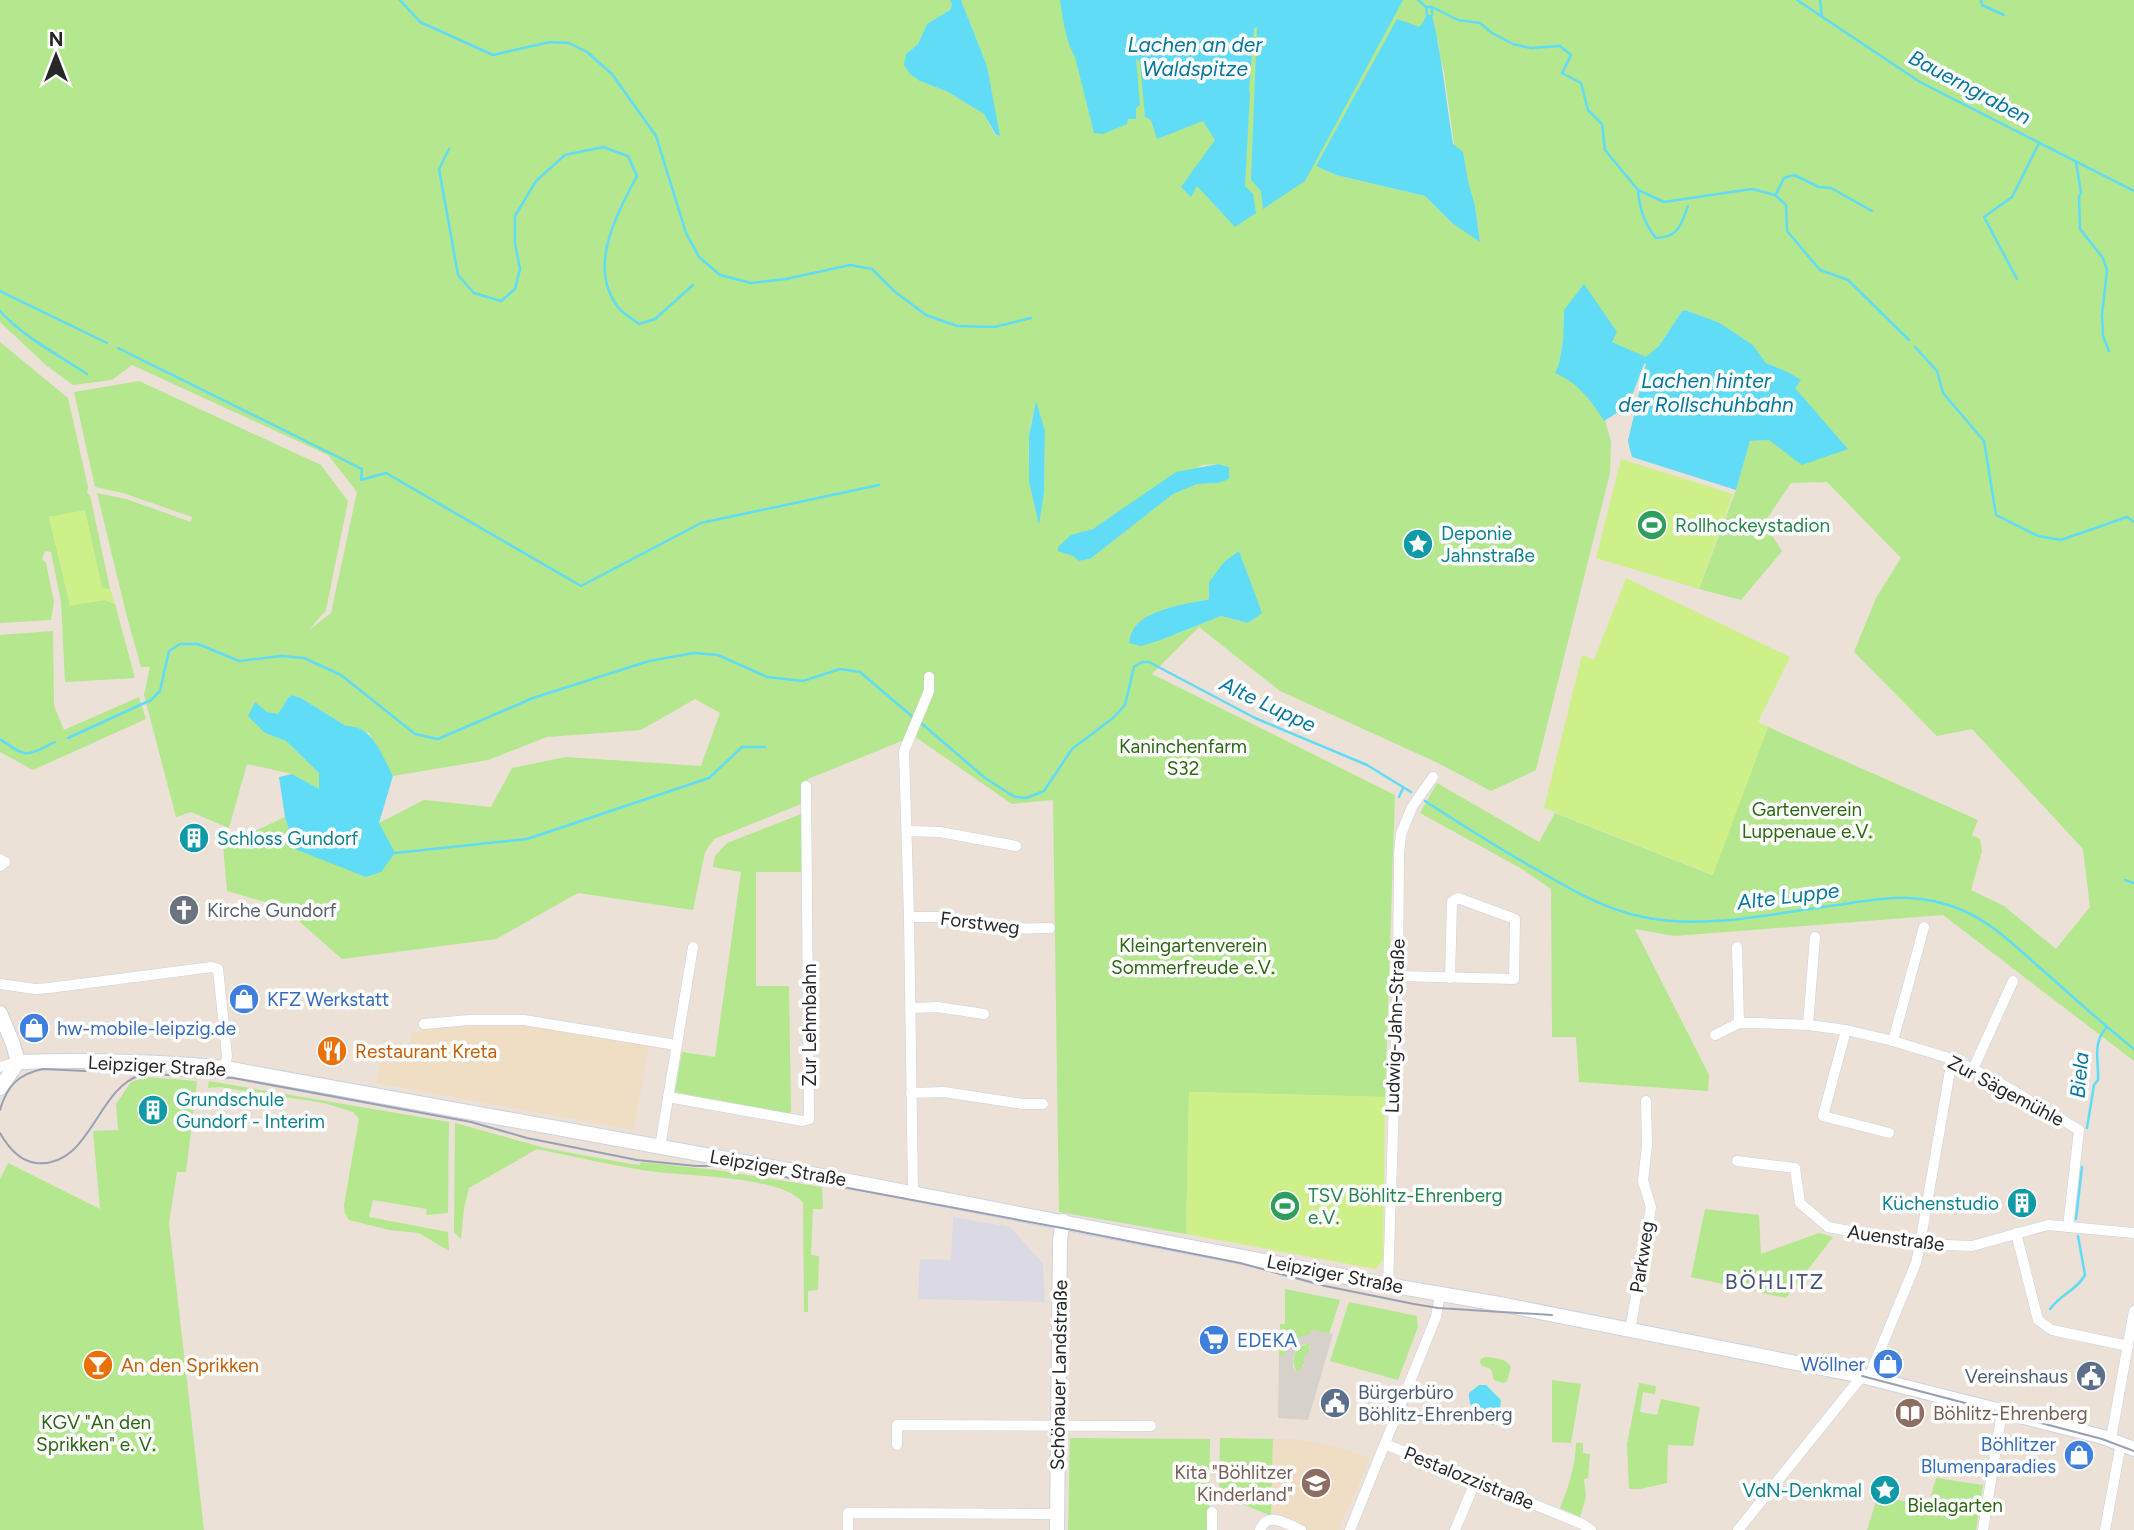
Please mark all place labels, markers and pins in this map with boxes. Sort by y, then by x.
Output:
sports icon: Rollhockeystadion [1635,508,1669,542]
place label: Rollhockeystadion [1675,514,1830,537]
place label: Deponie Jahnstraße [1441,522,1535,567]
place icon: Deponie Jahnstraße [1401,527,1435,561]
building icon: Schloss Gundorf [177,821,211,855]
place label: Schloss Gundorf [217,827,358,850]
church icon: Kirche Gundorf [167,893,201,927]
place label: Kirche Gundorf [207,899,337,922]
shop icon: KFZ Werkstatt [227,982,261,1016]
place label: KFZ Werkstatt [267,988,389,1011]
shop icon: hw-mobile-leipzig.de [17,1011,51,1045]
place label: hw-mobile-leipzig.de [57,1017,236,1040]
restaurant icon: Restaurant Kreta [315,1034,349,1068]
place label: Restaurant Kreta [355,1040,497,1063]
place label: Grundschule Gundorf - Interim [176,1088,325,1133]
building icon: Grundschule Gundorf - Interim [136,1093,170,1127]
place label: TSV Böhlitz-Ehrenberg e.V. [1308,1184,1503,1229]
building icon: Küchenstudio [2005,1186,2039,1220]
sports icon: TSV Böhlitz-Ehrenberg e.V. [1268,1189,1302,1223]
place label: Küchenstudio [1882,1192,1999,1215]
supermarket icon: EDEKA [1197,1323,1231,1357]
place label: EDEKA [1237,1329,1297,1352]
shop icon: Wöllner [1871,1347,1905,1381]
bar icon: An den Sprikken [81,1348,115,1382]
place label: Wöllner [1801,1353,1866,1376]
place label: An den Sprikken [121,1354,259,1377]
public building icon: Vereinshaus [2074,1359,2108,1393]
place label: Vereinshaus [1965,1365,2068,1388]
place label: Bürgerbüro Böhlitz-Ehrenberg [1358,1381,1513,1426]
public building icon: Bürgerbüro Böhlitz-Ehrenberg [1318,1386,1352,1420]
library icon: Böhlitz-Ehrenberg [1893,1396,1927,1430]
place label: Böhlitz-Ehrenberg [1933,1402,2088,1425]
place label: Böhlitzer Blumenparadies [1921,1433,2057,1478]
shop icon: Böhlitzer Blumenparadies [2062,1438,2096,1472]
place label: Kita "Böhlitzer Kinderland" [1174,1461,1294,1506]
school or university icon: Kita "Böhlitzer Kinderland" [1299,1466,1333,1500]
place icon: VdN-Denkmal [1868,1473,1902,1507]
place label: VdN-Denkmal [1743,1479,1862,1502]

